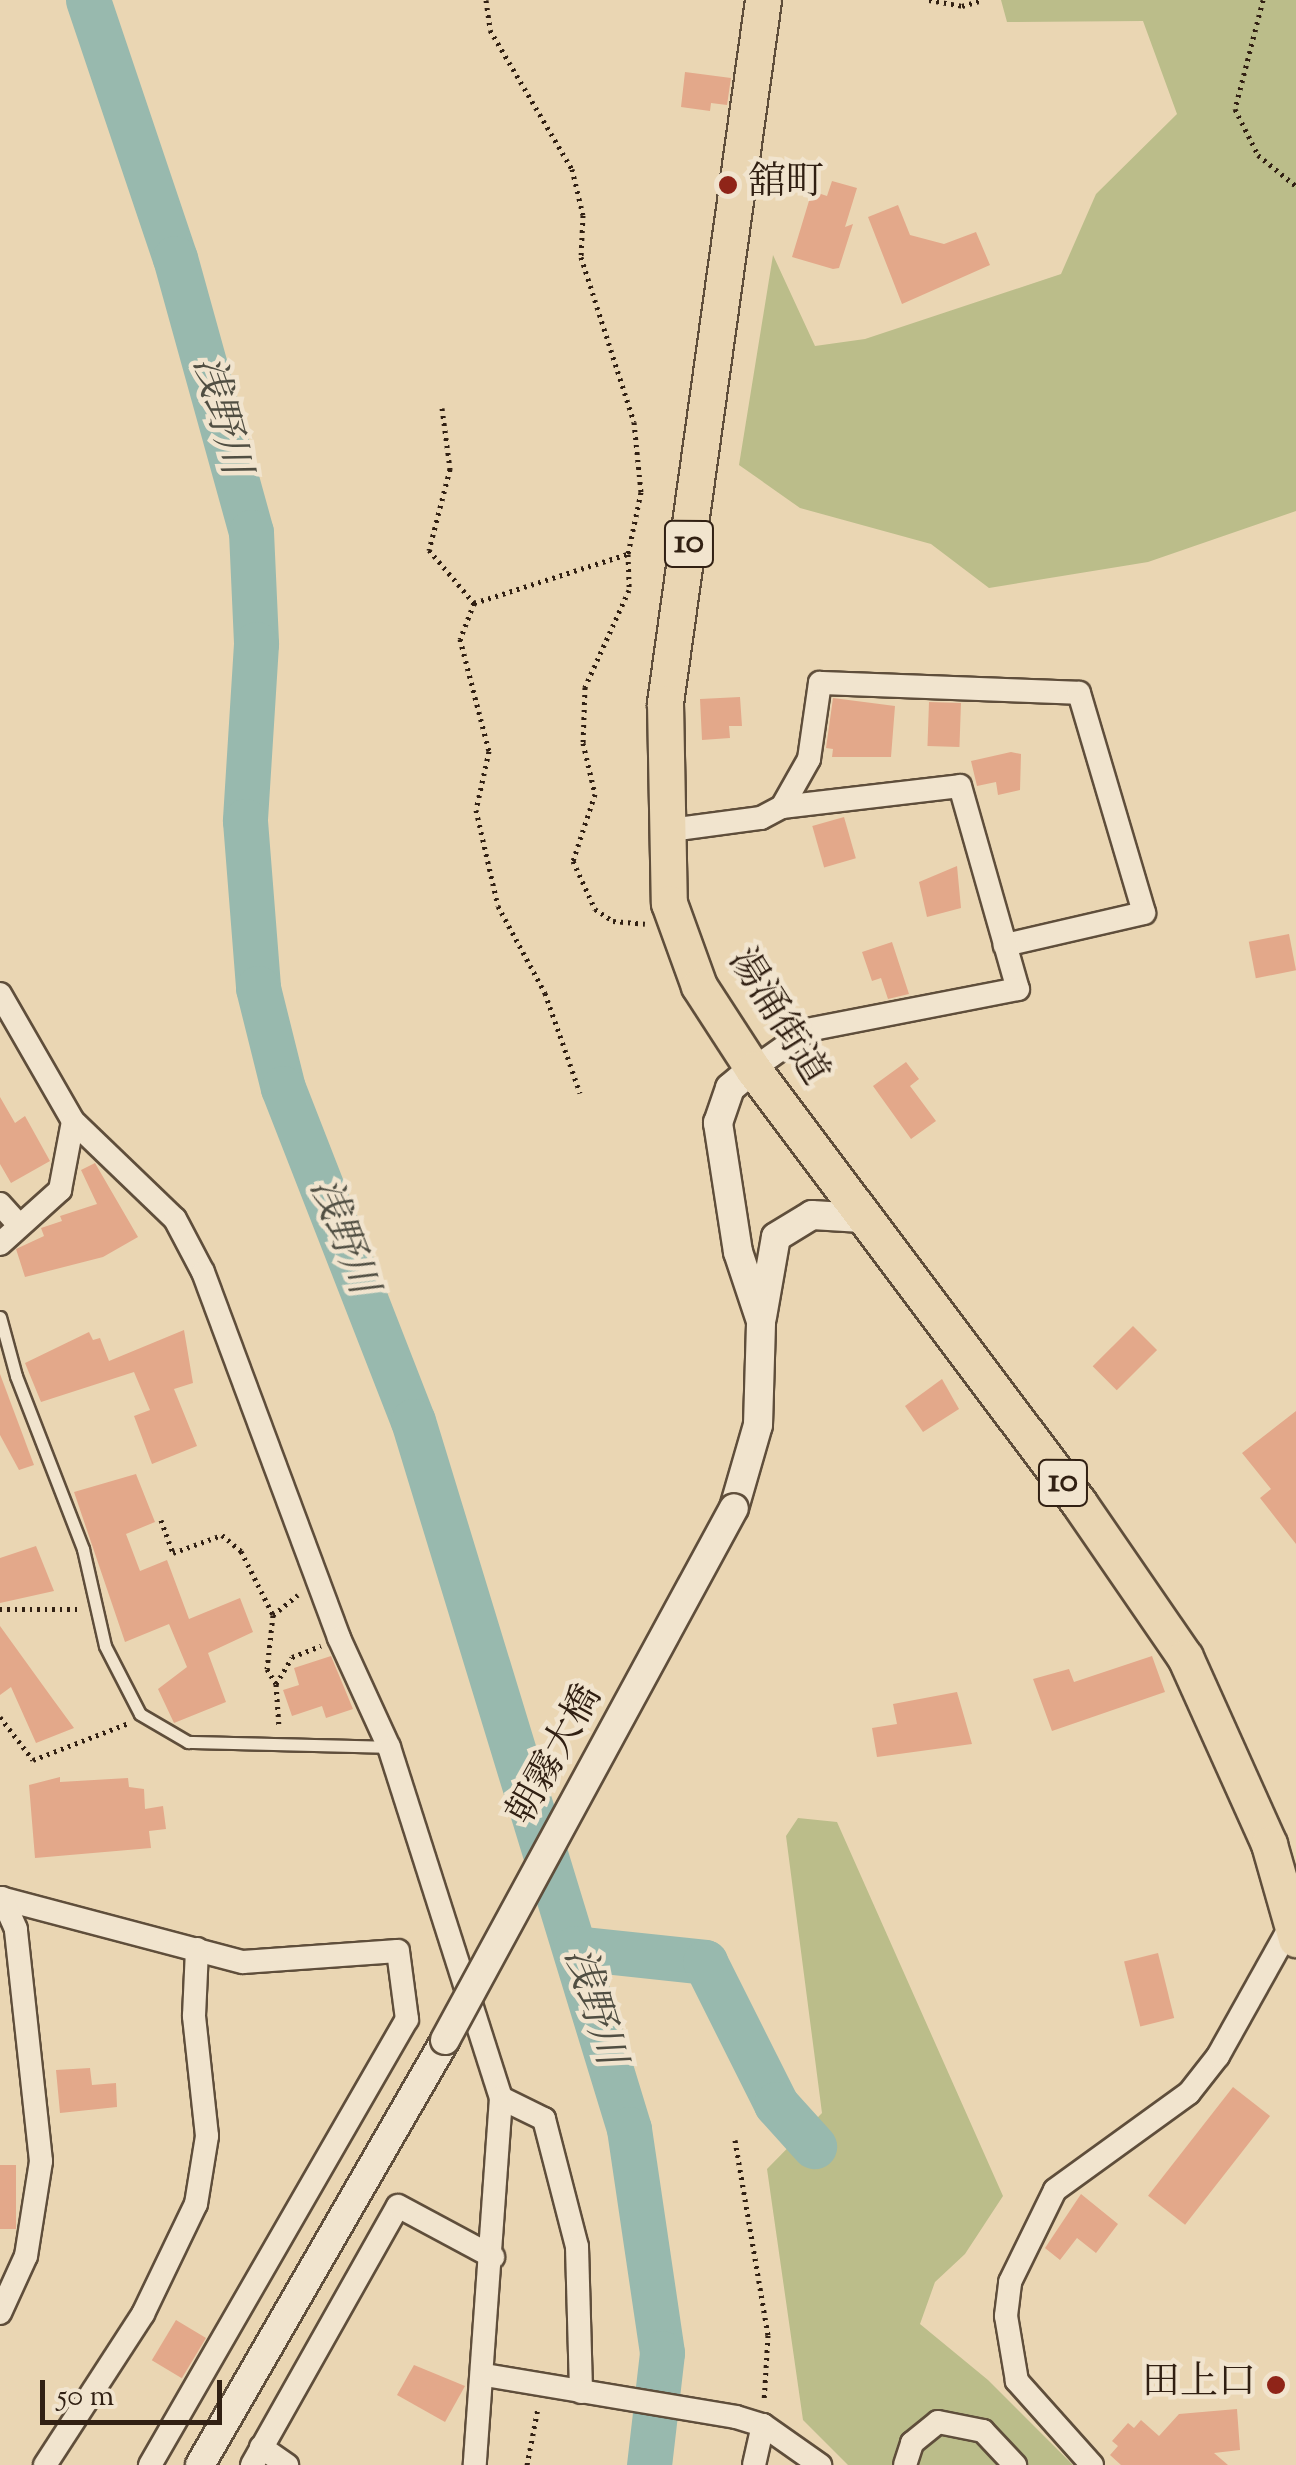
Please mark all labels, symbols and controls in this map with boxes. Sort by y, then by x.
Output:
place label: 舘町 [748,162,824,208]
marker: 舘町 [717,174,739,196]
water label: 浅野川 [180,352,258,480]
road number: 10 [662,514,716,574]
street label: 湯涌街道 [716,941,836,1095]
water label: 浅野川 [297,1172,385,1302]
road number: 10 [1036,1453,1090,1513]
street label: 朝霧大橋 [500,1678,614,1834]
water label: 浅野川 [552,1943,632,2071]
scale bar [45,2360,228,2422]
place label: 田上口 [1142,2362,1256,2408]
marker: 田上口 [1265,2374,1287,2396]
text: 50 m [57,2376,114,2419]

